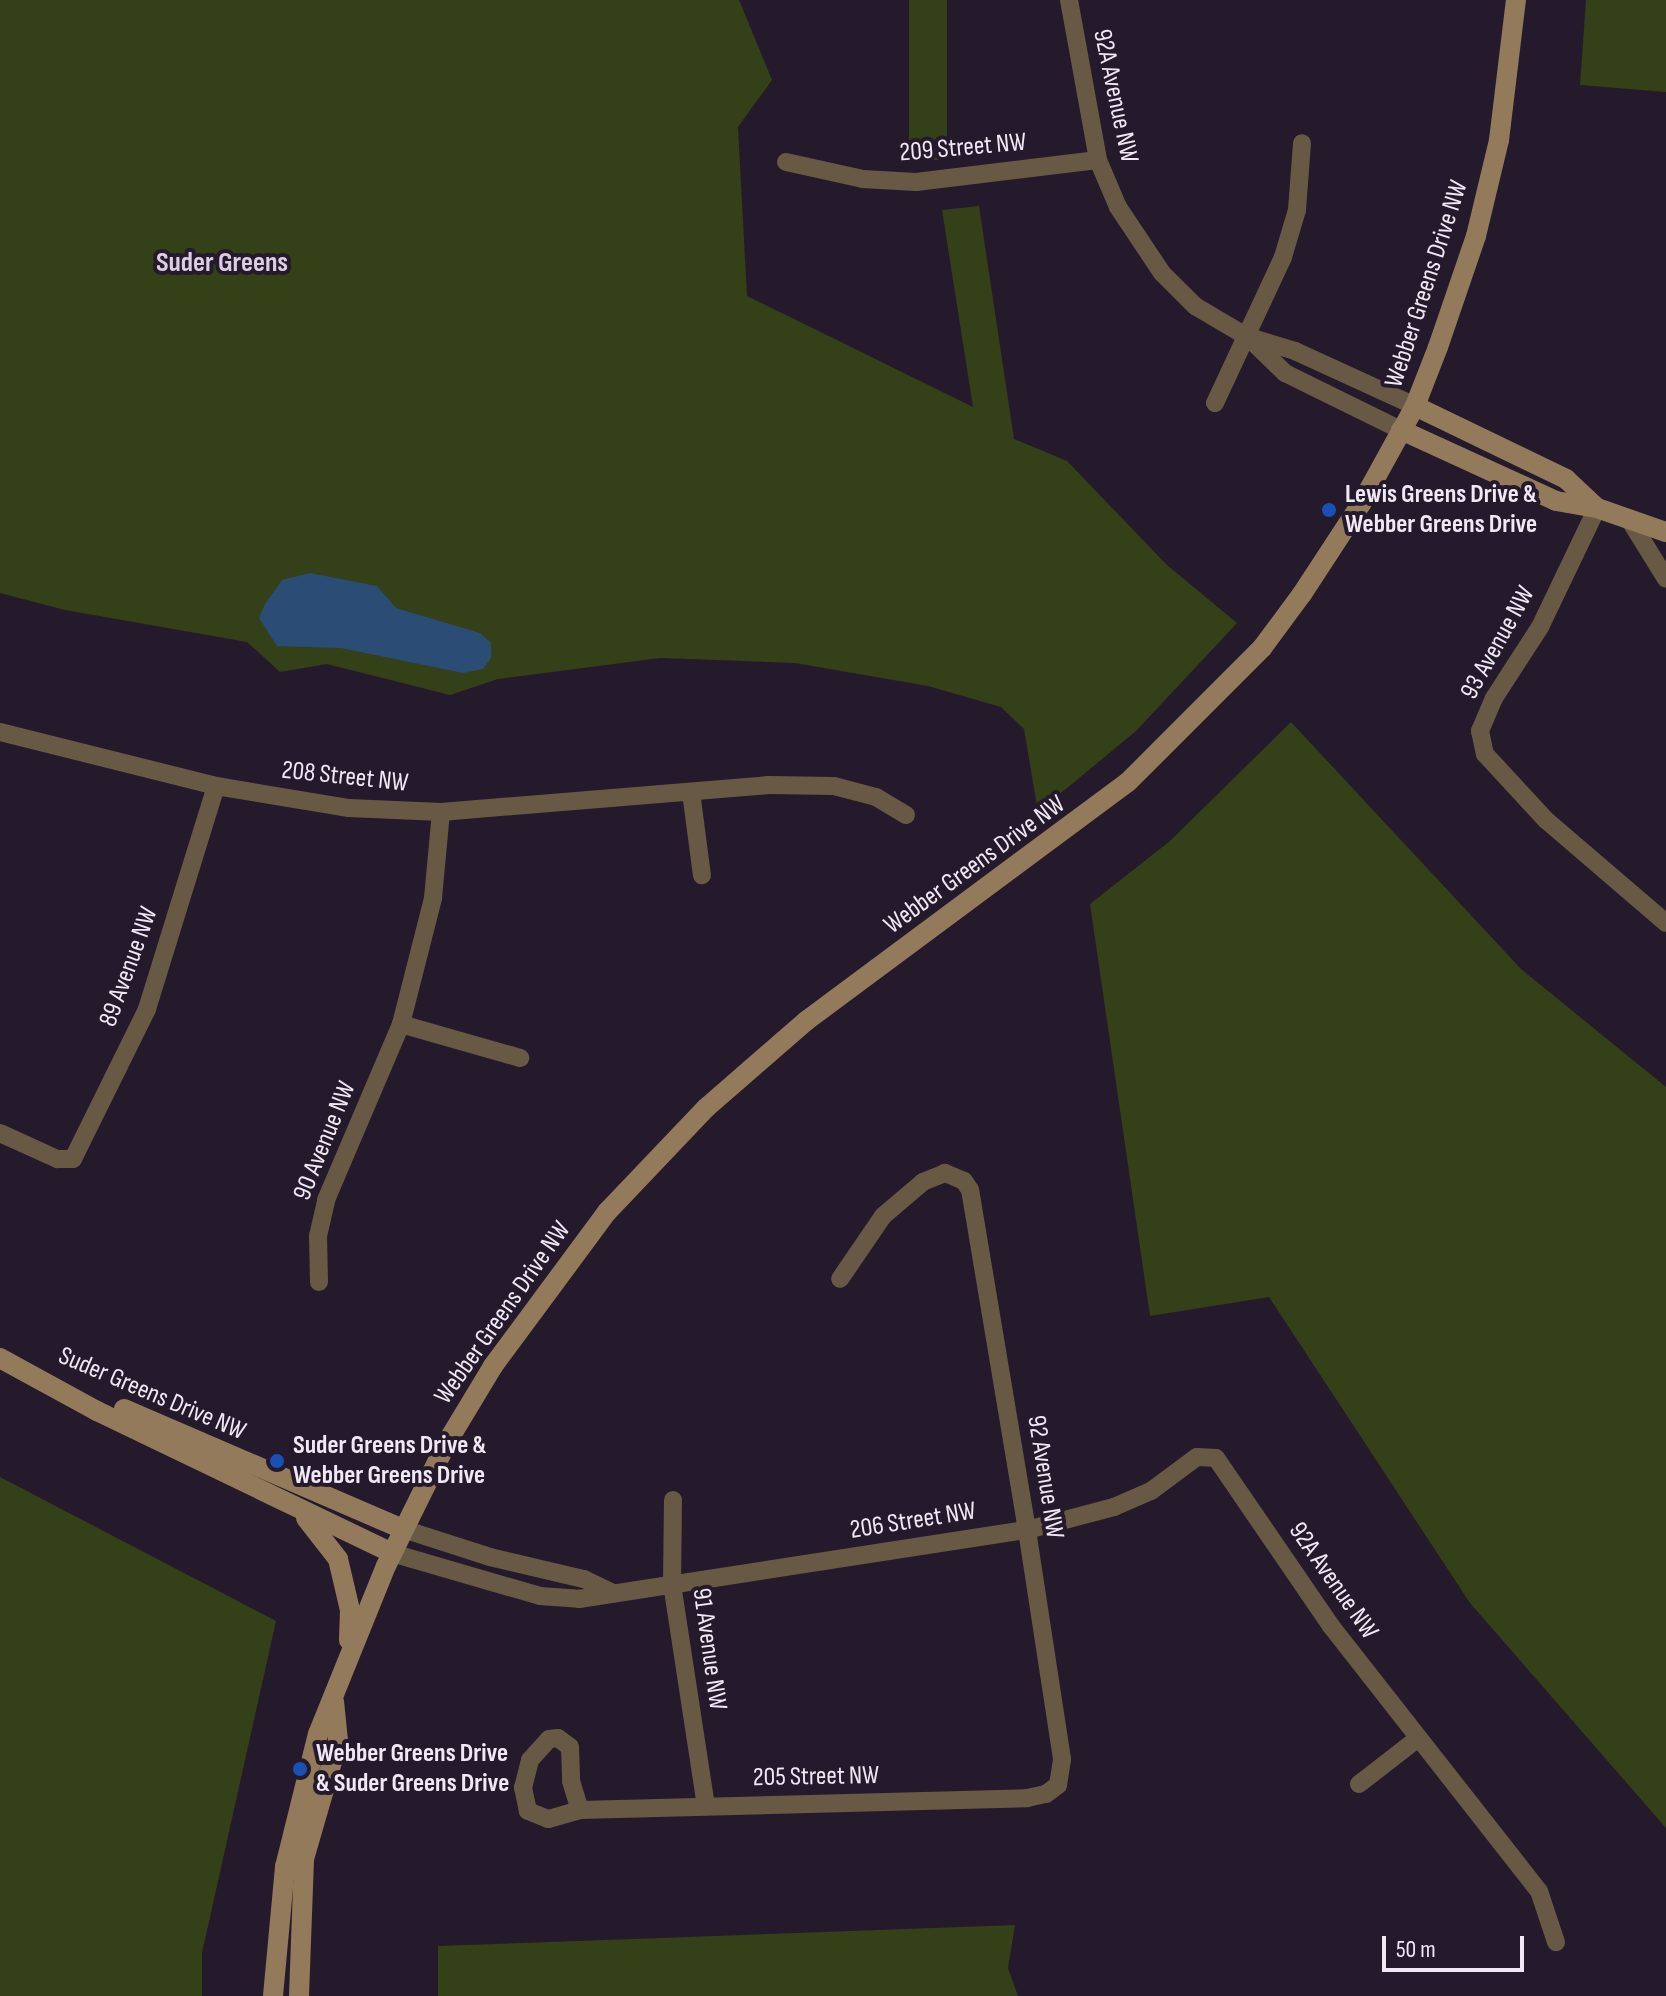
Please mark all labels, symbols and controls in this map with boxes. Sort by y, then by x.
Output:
street label: 92A Avenue NW [1086,27,1144,165]
street label: 209 Street NW [898,127,1028,169]
street label: Webber Greens Drive NW [1379,177,1475,391]
district label: Suder Greens [156,246,288,280]
place label: Lewis Greens Drive & Webber Greens Drive [1345,479,1537,540]
marker: Lewis Greens Drive & Webber Greens Drive [1320,501,1338,519]
street label: 93 Avenue NW [1454,581,1542,705]
street label: 208 Street NW [280,755,410,799]
street label: Webber Greens Drive NW [879,789,1071,941]
street label: 89 Avenue NW [93,903,165,1031]
street label: 90 Avenue NW [287,1077,363,1205]
street label: Webber Greens Drive NW [428,1216,578,1410]
street label: Suder Greens Drive NW [54,1341,250,1447]
street label: 92 Avenue NW [1020,1413,1070,1541]
place label: Suder Greens Drive & Webber Greens Drive [293,1430,486,1492]
marker: Suder Greens Drive & Webber Greens Drive [268,1452,286,1470]
street label: 206 Street NW [848,1496,978,1546]
street label: 92A Avenue NW [1281,1517,1385,1645]
street label: 91 Avenue NW [685,1586,733,1712]
place label: Webber Greens Drive & Suder Greens Drive [316,1738,509,1800]
marker: Webber Greens Drive & Suder Greens Drive [291,1760,309,1778]
street label: 205 Street NW [753,1760,879,1794]
scale bar [1386,1920,1528,1970]
text: 50 m [1396,1935,1436,1964]

